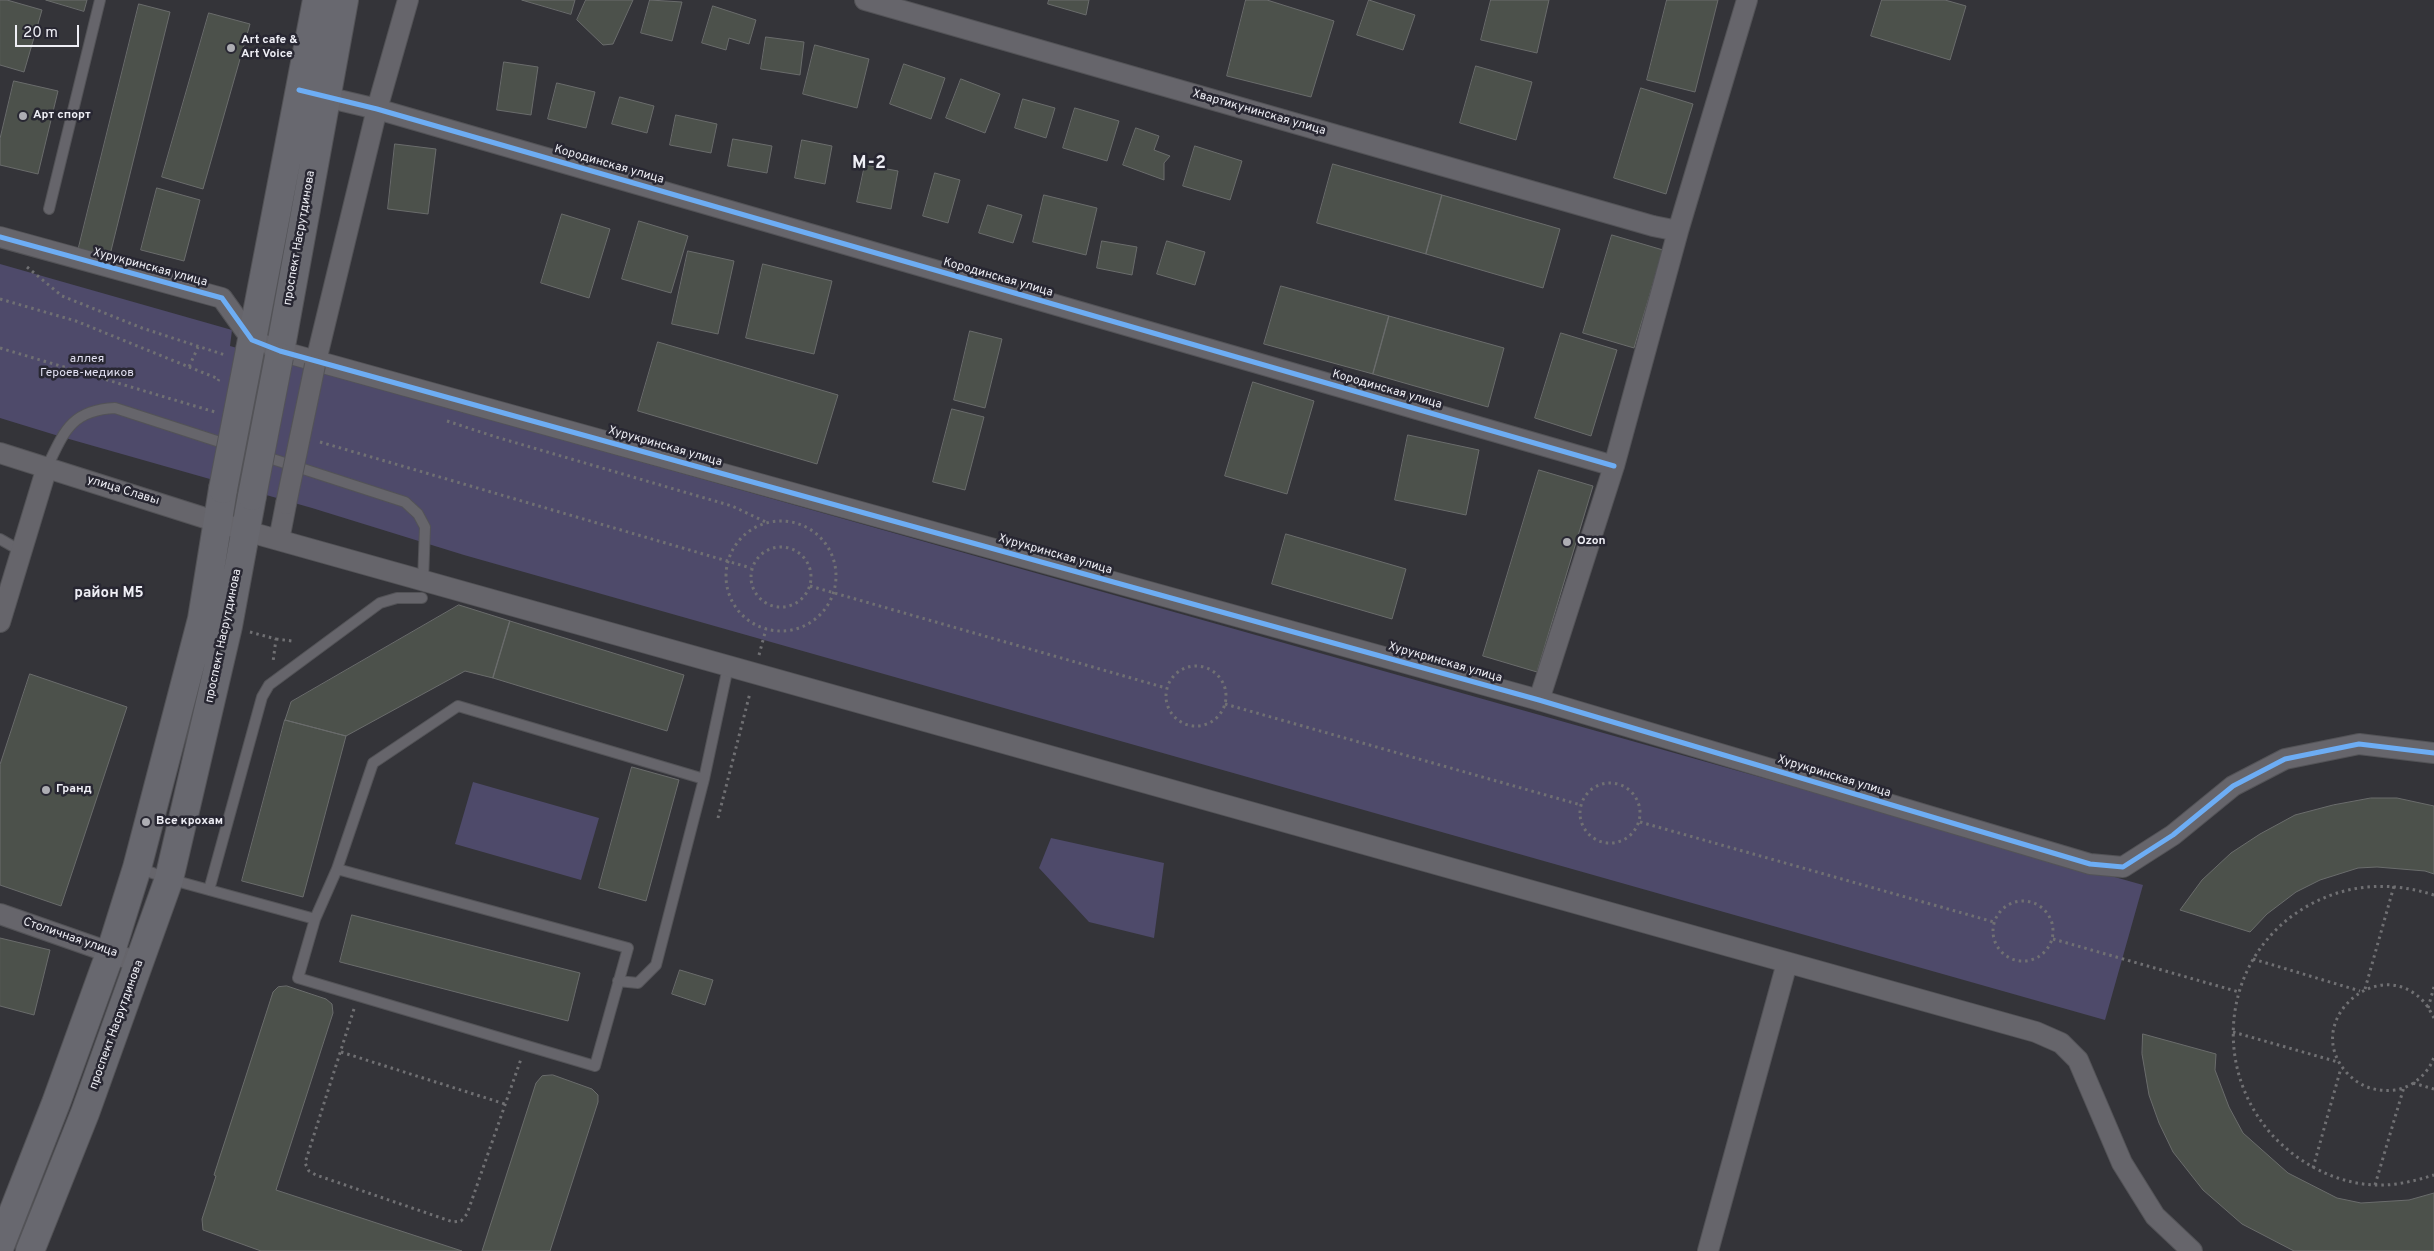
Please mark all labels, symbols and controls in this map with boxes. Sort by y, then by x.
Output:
scale bar [18,15,81,47]
text: 20 m [23,24,58,43]
place label: Art cafe & Art Voice [241,34,298,62]
marker: Art cafe & Art Voice [225,42,237,54]
street label: Хвартикунинская улица [1191,87,1327,139]
place label: Арт спорт [33,109,91,123]
marker: Арт спорт [17,110,29,122]
street label: Кородинская улица [552,142,666,188]
district label: М-2 [852,153,886,175]
street label: проспект Насрутдинова [281,170,319,306]
street label: Хурукринская улица [91,246,209,290]
street label: Кородинская улица [941,255,1055,301]
park label: аллея Героев-медиков [40,353,134,381]
street label: Кородинская улица [1330,367,1444,413]
street label: Хурукринская улица [606,424,724,470]
street label: улица Славы [85,473,161,509]
street label: Хурукринская улица [996,532,1114,578]
place label: Ozon [1577,535,1606,549]
marker: Ozon [1561,536,1573,548]
street label: проспект Насрутдинова [203,568,245,704]
district label: район М5 [74,585,144,603]
street label: Хурукринская улица [1386,640,1504,686]
street label: Хурукринская улица [1776,753,1892,801]
place label: Гранд [56,783,92,797]
marker: Гранд [40,784,52,796]
place label: Все крохам [156,815,223,829]
marker: Все крохам [140,816,152,828]
street label: Столичная улица [21,915,119,961]
street label: проспект Насрутдинова [87,958,147,1092]

